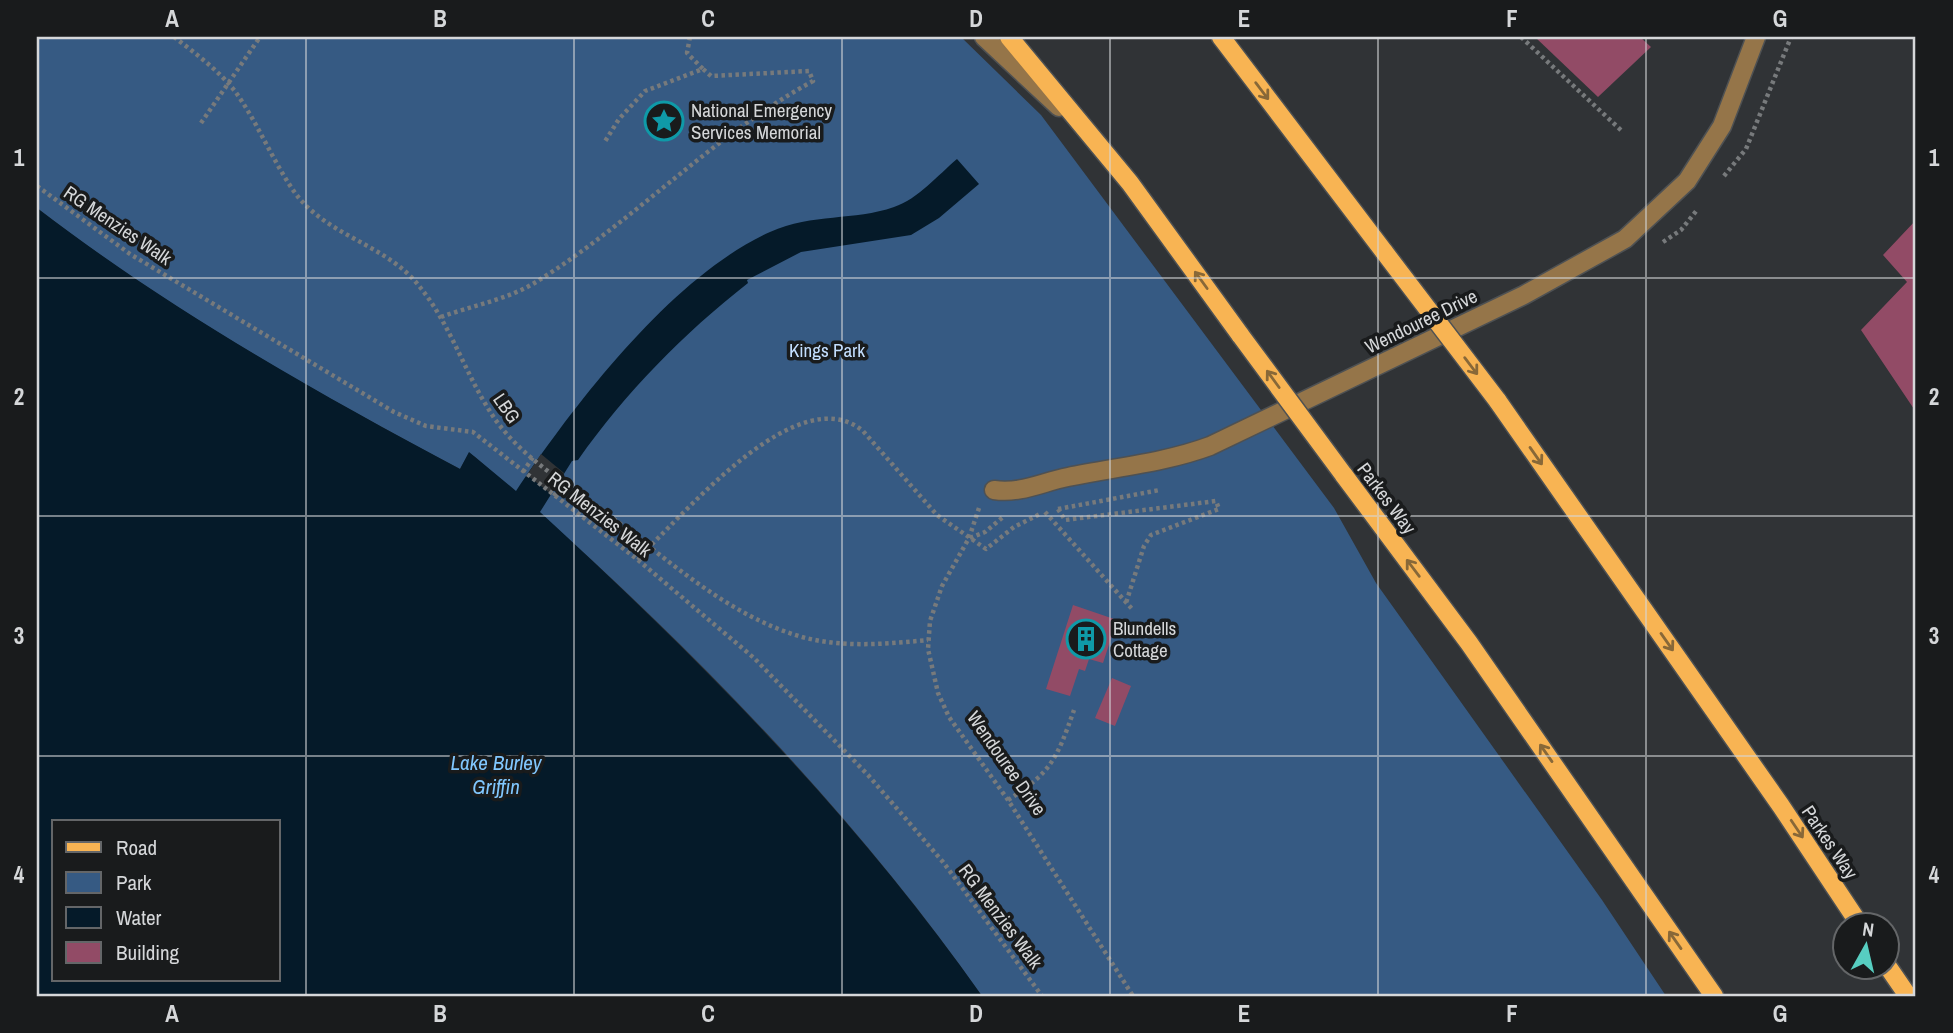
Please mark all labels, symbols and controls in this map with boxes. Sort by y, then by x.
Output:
text: A [165,3,179,34]
text: B [433,3,447,34]
text: C [701,3,715,34]
text: D [969,3,983,34]
text: E [1238,3,1250,34]
text: F [1506,3,1518,34]
text: G [1773,3,1787,34]
one-way arrow [1255,81,1270,100]
place label: National Emergency Services Memorial [691,97,832,145]
place icon: National Emergency Services Memorial [643,100,685,142]
text: 1 [14,142,25,173]
text: 1 [1929,142,1940,173]
street label: RG Menzies Walk [59,179,177,271]
one-way arrow [1194,271,1209,290]
street label: Wendouree Drive [1361,283,1481,359]
park label: Kings Park [789,337,865,363]
one-way arrow [1463,356,1478,375]
one-way arrow [1266,370,1281,389]
text: 2 [14,381,24,412]
text: 2 [1929,381,1939,412]
street label: LBG [487,388,527,428]
one-way arrow [1529,446,1543,465]
street label: Parkes Way [1352,457,1423,539]
street label: RG Menzies Walk [543,465,657,563]
one-way arrow [1406,559,1421,578]
place label: Blundells Cottage [1113,615,1176,663]
building icon: Blundells Cottage [1065,618,1107,660]
text: 3 [14,620,24,651]
text: 3 [1929,620,1939,651]
one-way arrow [1660,632,1674,651]
street label: Wendouree Drive [961,706,1053,820]
one-way arrow [1539,744,1553,763]
water label: Lake Burley Griffin [451,748,543,801]
street label: Parkes Way [1796,800,1864,884]
one-way arrow [1789,819,1804,838]
legend [52,820,280,981]
text: Road [116,833,157,862]
street label: RG Menzies Walk [953,858,1049,974]
text: 4 [14,859,25,890]
text: 4 [1929,859,1940,890]
text: Park [116,868,152,897]
text: Water [116,903,162,932]
north arrow [1830,911,1900,981]
text: N [1861,916,1876,943]
one-way arrow [1668,931,1683,950]
text: Building [116,938,180,967]
text: A [165,998,179,1029]
text: B [433,998,447,1029]
text: C [701,998,715,1029]
text: D [969,998,983,1029]
text: E [1238,998,1250,1029]
text: F [1506,998,1518,1029]
text: G [1773,998,1787,1029]

